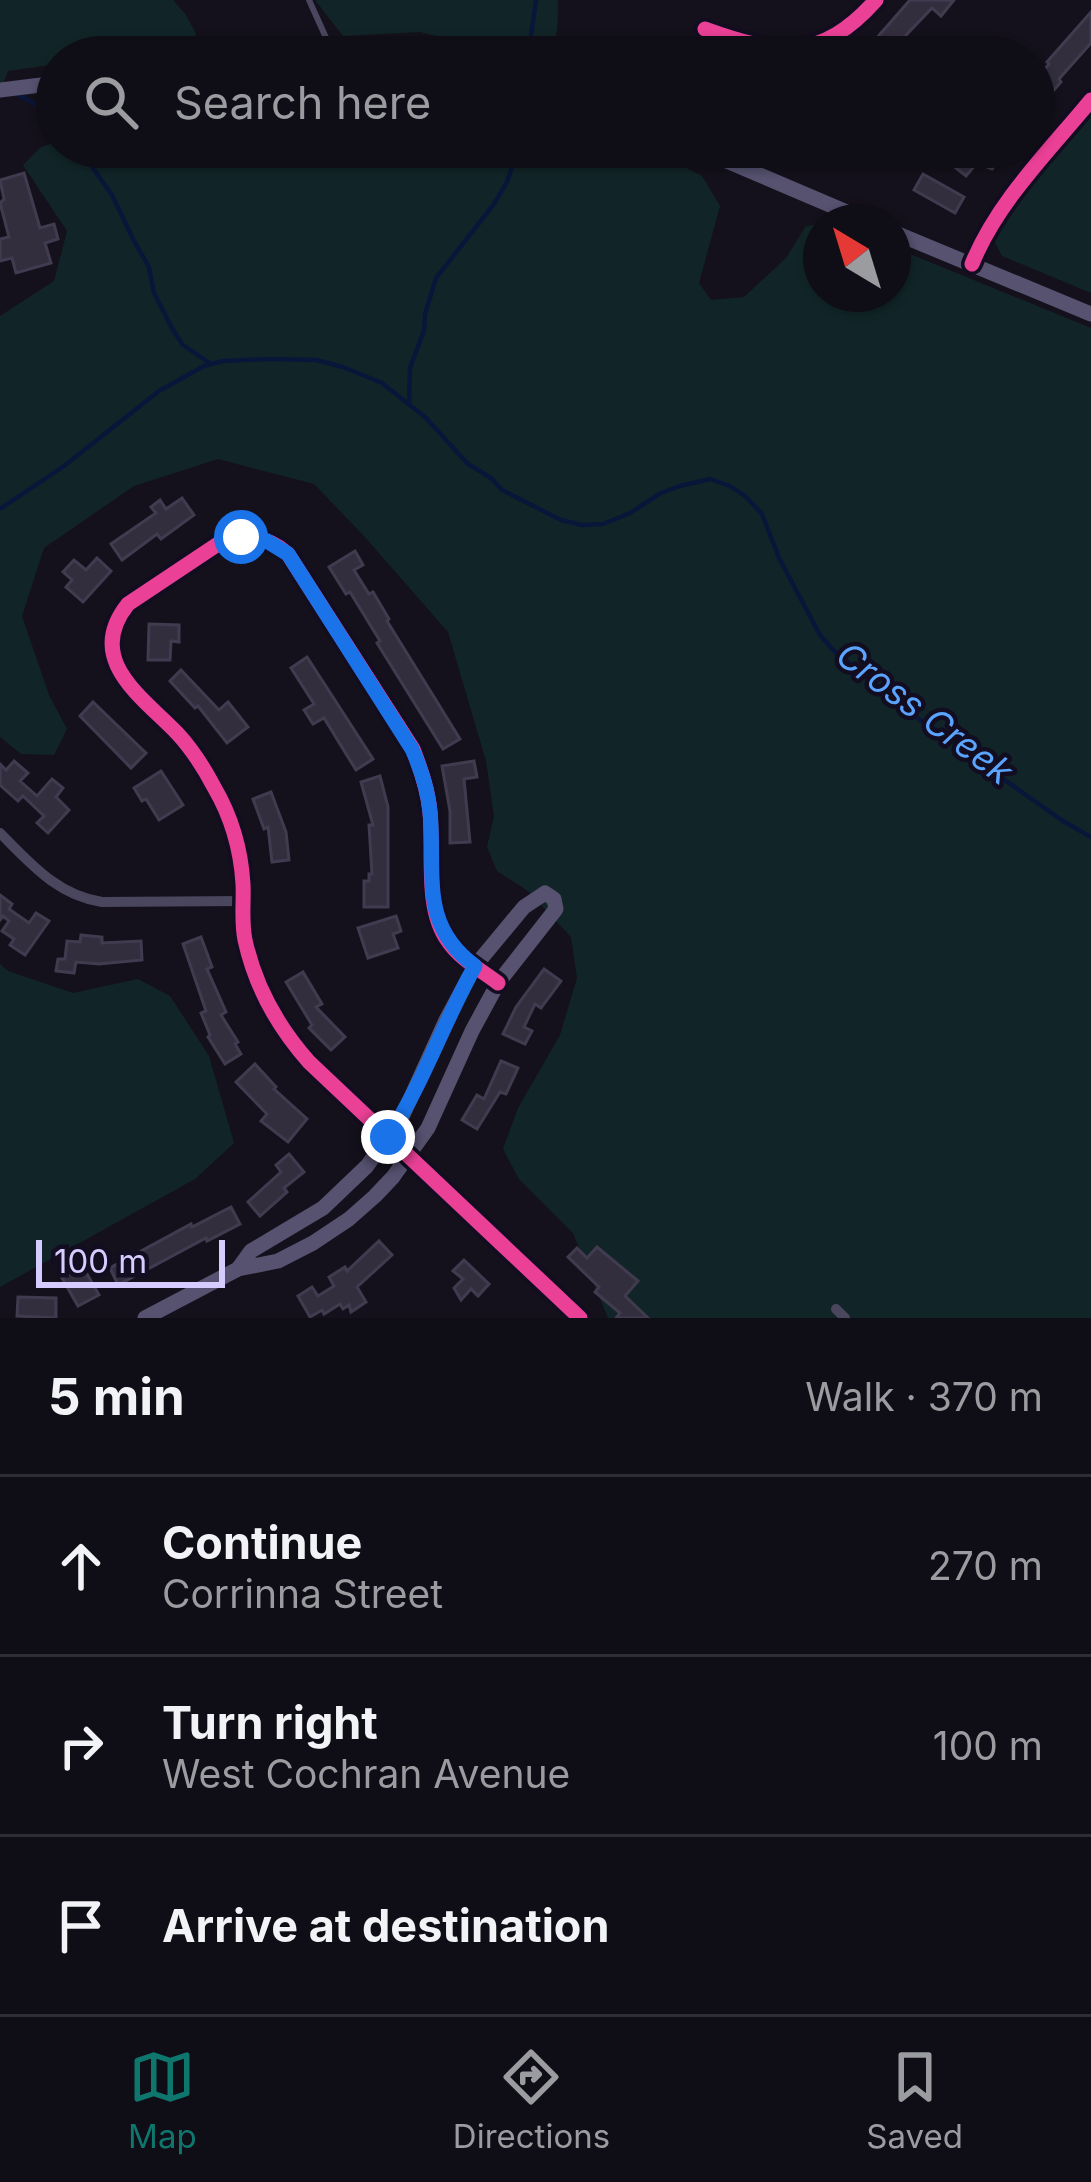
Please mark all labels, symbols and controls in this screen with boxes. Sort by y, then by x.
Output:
search box [36,36,1055,168]
icon: search [78,69,144,135]
text: Search here [174,75,431,130]
north arrow [803,204,911,312]
route start [214,510,268,564]
water label: Cross Creek [828,632,1023,794]
route end [361,1110,415,1164]
scale bar [36,1234,225,1287]
text: 100 m [54,1241,147,1281]
text: 5 min [48,1366,185,1427]
text: Walk · 370 m [805,1373,1043,1420]
text: Continue [162,1515,362,1570]
icon: ahead [48,1533,114,1599]
text: 270 m [928,1542,1043,1589]
text: Corrinna Street [162,1570,443,1617]
text: Turn right [162,1695,378,1750]
icon: right [48,1713,114,1779]
text: 100 m [933,1722,1043,1769]
text: West Cochran Avenue [162,1750,570,1797]
icon: arrive [48,1893,114,1959]
text: Arrive at destination [162,1898,609,1953]
tab: Map [128,2044,197,2156]
tab: Directions [453,2044,610,2156]
tab: Saved [866,2044,963,2156]

